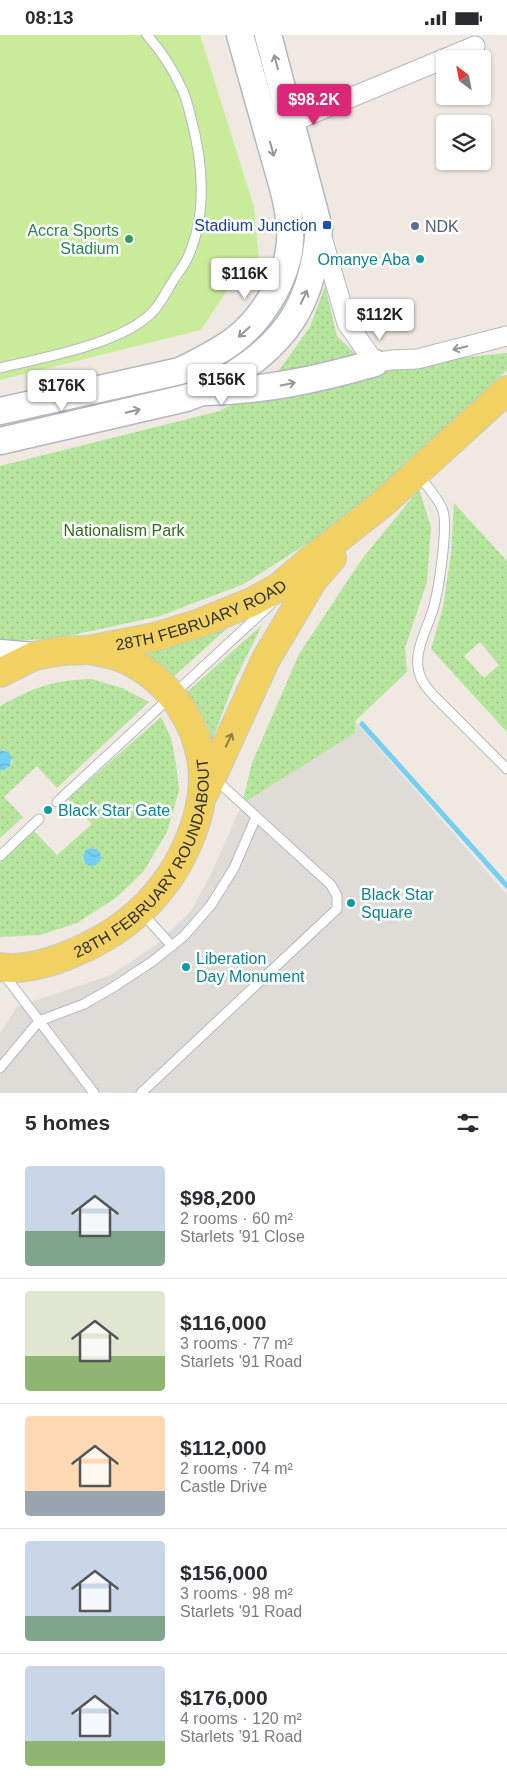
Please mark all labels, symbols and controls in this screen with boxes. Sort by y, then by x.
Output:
text: 08:13 [25,7,74,28]
north arrow [436,50,491,105]
map controls [436,50,491,170]
one-way arrow [270,55,280,71]
pin: $98.2K [273,83,355,126]
text: $98.2K [288,91,340,108]
button: layers [436,115,491,170]
one-way arrow [268,141,278,157]
place label: Stadium Junction [194,217,317,234]
place label: NDK [425,218,459,235]
marker: Stadium Junction [321,219,333,231]
marker: NDK [409,220,421,232]
place label: Accra Sports Stadium [27,222,119,257]
marker: Accra Sports Stadium [123,233,135,245]
place label: Omanye Aba [318,251,410,268]
marker: Omanye Aba [414,253,426,265]
pin: $116K [210,257,280,300]
text: $116K [222,265,268,282]
one-way arrow [300,290,309,305]
pin: $112K [345,299,415,341]
text: $112K [357,306,403,323]
one-way arrow [238,326,251,337]
one-way arrow [452,344,468,353]
pin: $156K [187,363,257,406]
pin: $176K [27,369,97,412]
text: $156K [198,371,246,388]
text: $176K [38,377,86,394]
one-way arrow [280,379,296,388]
one-way arrow [124,406,140,415]
park label: Nationalism Park [64,522,185,539]
street label: 28TH FEBRUARY ROAD [114,576,290,653]
one-way arrow [225,732,235,747]
street label: 28TH FEBRUARY ROUNDABOUT [71,757,212,960]
place label: Black Star Gate [58,802,170,819]
marker: Black Star Gate [42,804,54,816]
place label: Black Star Square [361,886,435,921]
marker: Black Star Square [345,897,357,909]
place label: Liberation Day Monument [196,950,305,985]
marker: Liberation Day Monument [180,961,192,973]
icon: filters [454,1109,482,1137]
text: 5 homes [25,1111,110,1134]
icon: home [65,1186,125,1246]
text: $98,200 [180,1186,256,1209]
text: 2 rooms · 60 m² [180,1210,293,1227]
text: Starlets '91 Close [180,1228,305,1245]
icon: home [65,1311,125,1371]
text: $116,000 [180,1311,266,1334]
text: 3 rooms · 77 m² [180,1335,293,1352]
text: Starlets '91 Road [180,1353,302,1370]
icon: home [65,1436,125,1496]
text: $112,000 [180,1436,266,1459]
text: 2 rooms · 74 m² [180,1460,293,1477]
text: Castle Drive [180,1478,267,1495]
icon: home [65,1561,125,1621]
text: $156,000 [180,1561,268,1584]
text: 3 rooms · 98 m² [180,1585,293,1602]
text: Starlets '91 Road [180,1603,302,1620]
icon: home [65,1686,125,1746]
text: $176,000 [180,1686,268,1709]
text: 4 rooms · 120 m² [180,1710,302,1727]
text: Starlets '91 Road [180,1728,302,1745]

